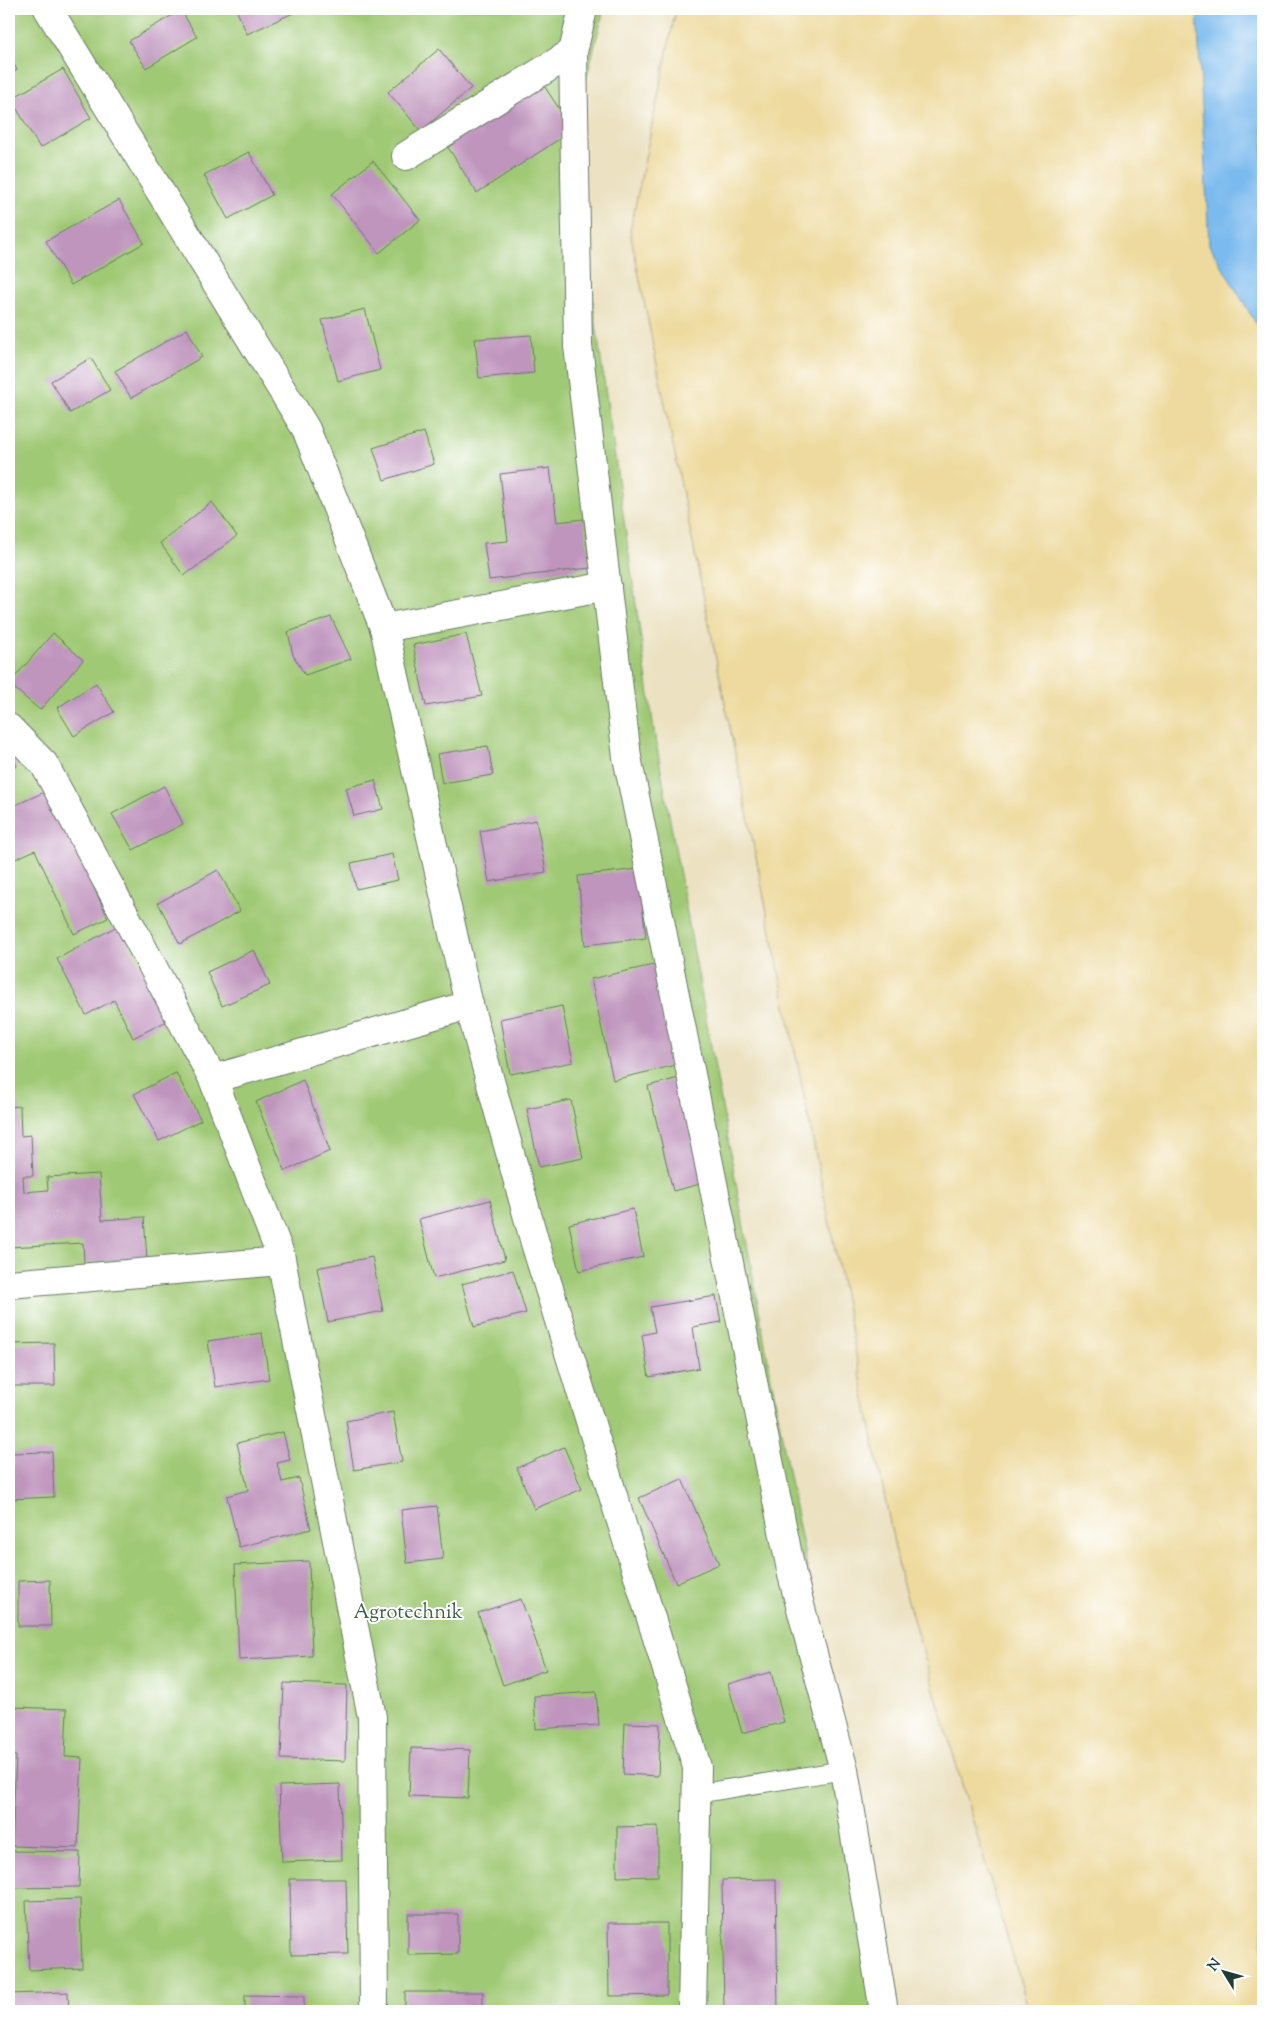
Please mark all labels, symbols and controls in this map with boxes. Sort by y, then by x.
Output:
park label: Agrotechnik [353,1599,463,1628]
north arrow [1200,1948,1250,1998]
text: N [1204,1955,1227,1976]

